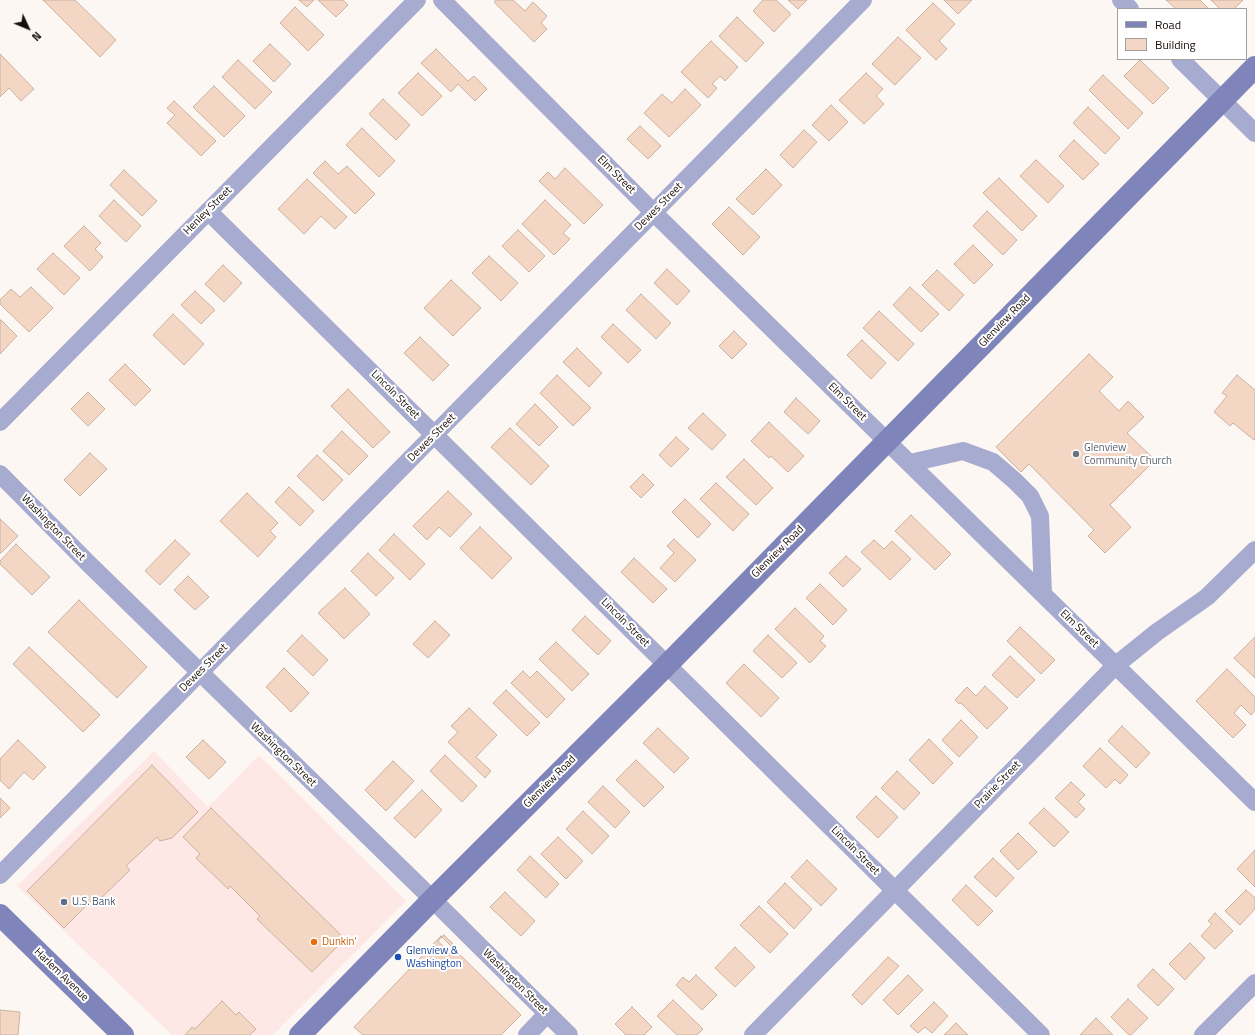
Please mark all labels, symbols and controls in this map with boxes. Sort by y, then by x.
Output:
north arrow [8,8,48,48]
legend [1117,8,1247,60]
text: Road [1155,15,1181,34]
text: N [28,28,45,45]
text: Building [1155,35,1196,54]
street label: Elm Street [594,153,638,197]
street label: Dewes Street [632,180,686,234]
street label: Henley Street [181,184,235,238]
street label: Glenview Road [976,292,1034,350]
street label: Lincoln Street [368,368,422,422]
street label: Elm Street [825,380,869,424]
street label: Dewes Street [405,411,459,465]
place label: Glenview Community Church [1084,441,1172,467]
marker: Glenview Community Church [1071,449,1081,459]
street label: Washington Street [18,492,88,564]
street label: Glenview Road [749,523,807,581]
street label: Lincoln Street [598,596,652,650]
street label: Elm Street [1057,607,1101,651]
street label: Dewes Street [177,641,231,695]
street label: Washington Street [247,720,319,790]
street label: Glenview Road [521,753,579,811]
street label: Prairie Street [972,759,1024,811]
street label: Lincoln Street [828,824,882,878]
place label: U.S. Bank [72,895,116,909]
marker: U.S. Bank [59,897,69,907]
place label: Dunkin' [322,935,357,949]
marker: Dunkin' [309,937,319,947]
place label: Glenview & Washington [406,944,462,970]
street label: Harlem Avenue [31,946,91,1004]
street label: Washington Street [480,947,550,1017]
marker: Glenview & Washington [393,952,403,962]

